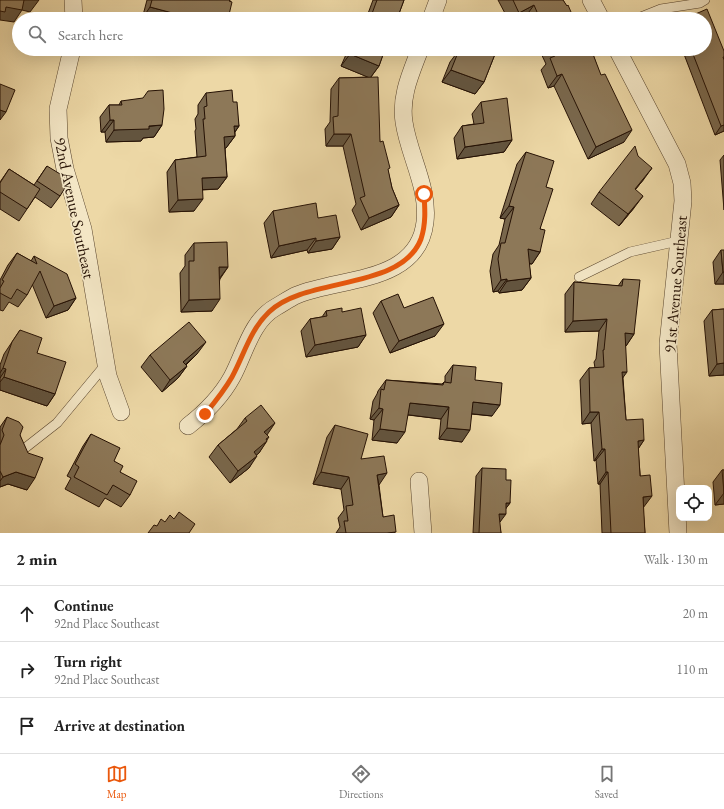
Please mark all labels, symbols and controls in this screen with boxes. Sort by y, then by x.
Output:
search box [12,12,712,56]
icon: search [26,23,48,45]
text: Search here [58,25,123,44]
street label: 92nd Avenue Southeast [49,135,100,281]
route start [415,185,433,203]
street label: 91st Avenue Southeast [659,215,692,354]
route end [196,405,214,423]
map controls [676,485,712,521]
button: locate [676,485,712,521]
text: 2 min [16,548,57,570]
text: Walk · 130 m [644,551,708,568]
text: Continue [54,596,114,615]
icon: ahead [16,603,38,625]
text: 20 m [683,605,708,622]
text: 92nd Place Southeast [54,615,159,632]
text: Turn right [54,652,122,671]
icon: right [16,659,38,681]
text: 110 m [677,661,708,678]
text: 92nd Place Southeast [54,671,159,688]
icon: arrive [16,715,38,737]
text: Arrive at destination [54,716,185,735]
tab: Map [106,763,128,801]
tab: Directions [339,763,383,801]
tab: Saved [595,763,618,801]

